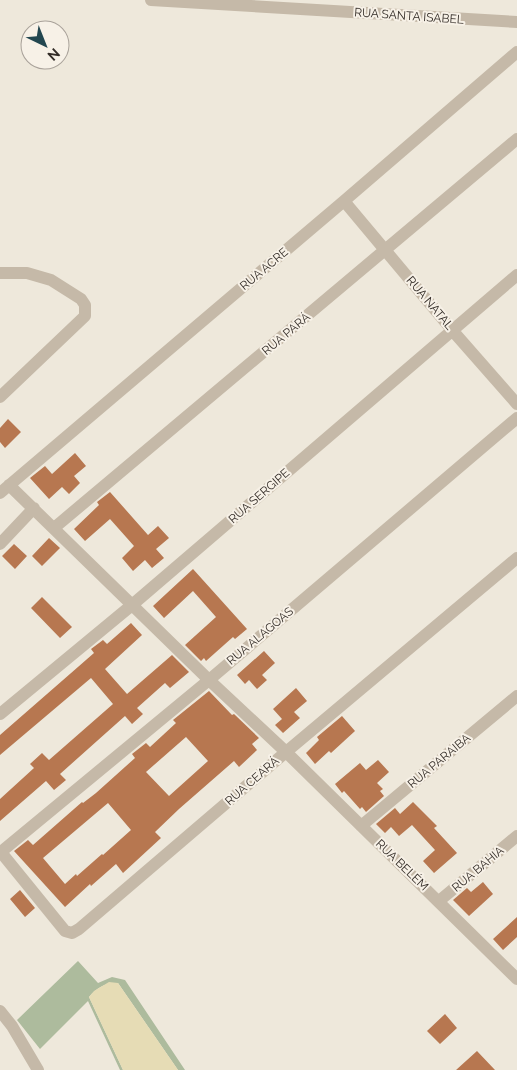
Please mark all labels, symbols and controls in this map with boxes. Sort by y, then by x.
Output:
street label: RUA SANTA ISABEL [354,5,464,27]
north arrow [20,20,70,70]
text: N [45,45,63,64]
street label: RUA ACRE [237,245,291,293]
street label: RUA NATAL [404,273,456,333]
street label: RUA PARÁ [259,310,313,358]
street label: RUA SERGIPE [226,466,292,526]
street label: RUA ALAGOAS [224,604,296,668]
street label: RUA PARAIBA [405,731,473,791]
street label: RUA CEARÁ [222,754,282,808]
street label: RUA BELÉM [373,837,431,893]
street label: RUA BAHIA [449,843,507,895]

